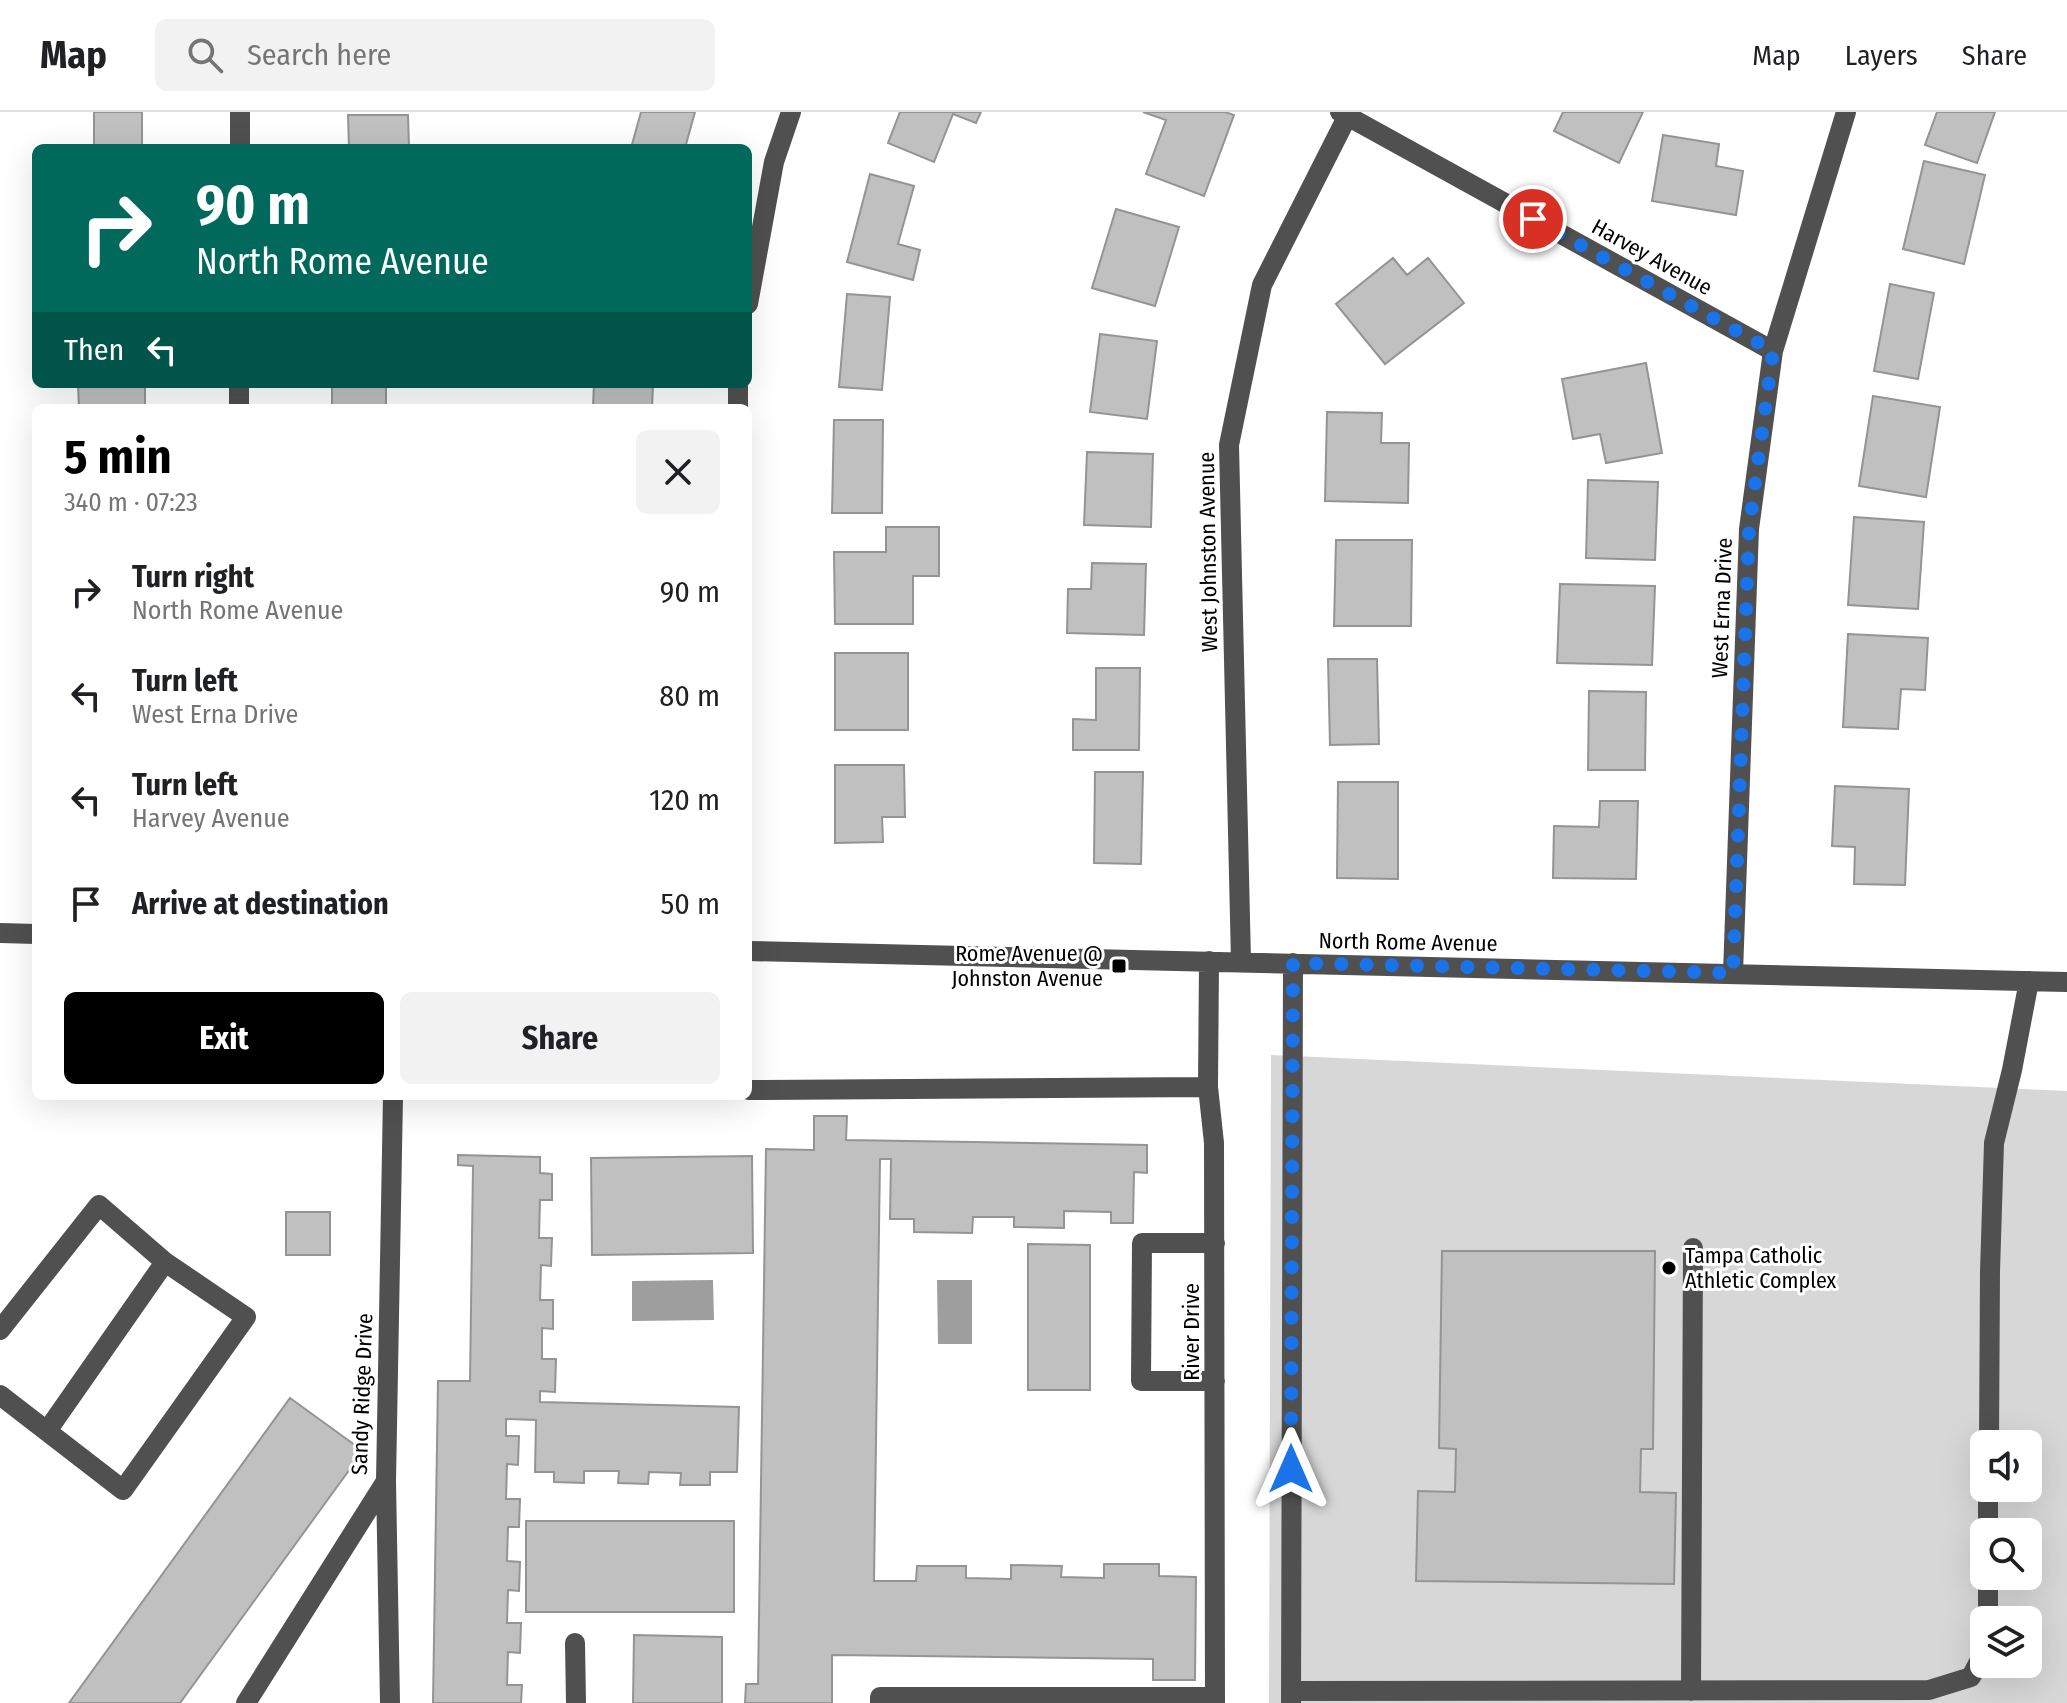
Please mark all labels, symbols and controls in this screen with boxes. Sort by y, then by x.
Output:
search box [155,19,715,91]
text: Map [40,32,107,78]
icon: search [183,33,227,77]
text: Search here [247,37,391,73]
text: Map [1752,39,1801,72]
text: Layers [1845,39,1918,72]
text: Share [1962,39,2027,72]
text: 90 m [196,172,310,239]
icon: right [64,176,168,280]
pin [1499,185,1567,253]
icon: arrive [1511,197,1555,241]
street label: Harvey Avenue [1587,213,1717,301]
text: North Rome Avenue [196,240,489,284]
icon: left [140,328,184,372]
text: Then [64,332,124,368]
text: 5 min [64,428,172,486]
button: close [636,430,720,514]
street label: West Johnston Avenue [1193,452,1223,652]
text: 340 m · 07:23 [64,487,198,518]
street label: West Erna Drive [1706,537,1738,679]
text: Turn right [132,559,254,595]
icon: right [64,570,108,614]
text: 90 m [660,574,720,610]
text: North Rome Avenue [132,595,343,626]
text: Turn left [132,663,238,699]
icon: left [64,674,108,718]
text: 80 m [659,678,720,714]
text: West Erna Drive [132,699,298,730]
text: Turn left [132,767,238,803]
icon: left [64,778,108,822]
text: 120 m [649,782,720,818]
text: Harvey Avenue [132,803,290,834]
icon: arrive [64,882,108,926]
text: Arrive at destination [132,886,389,922]
text: 50 m [660,886,720,922]
street label: North Rome Avenue [1318,927,1498,957]
place label: Rome Avenue @ Johnston Avenue [952,940,1103,992]
marker: Rome Avenue @ Johnston Avenue [1110,957,1128,975]
button: Exit [64,992,384,1084]
button: Share [400,992,720,1084]
place label: Tampa Catholic Athletic Complex [1685,1242,1837,1294]
marker: Tampa Catholic Athletic Complex [1660,1259,1678,1277]
street label: River Drive [1178,1283,1205,1381]
street label: Sandy Ridge Drive [346,1313,378,1475]
position arrow [1249,1427,1333,1511]
map controls [1970,1430,2042,1678]
button: sound [1970,1430,2042,1502]
button: search [1970,1518,2042,1590]
button: layers [1970,1606,2042,1678]

